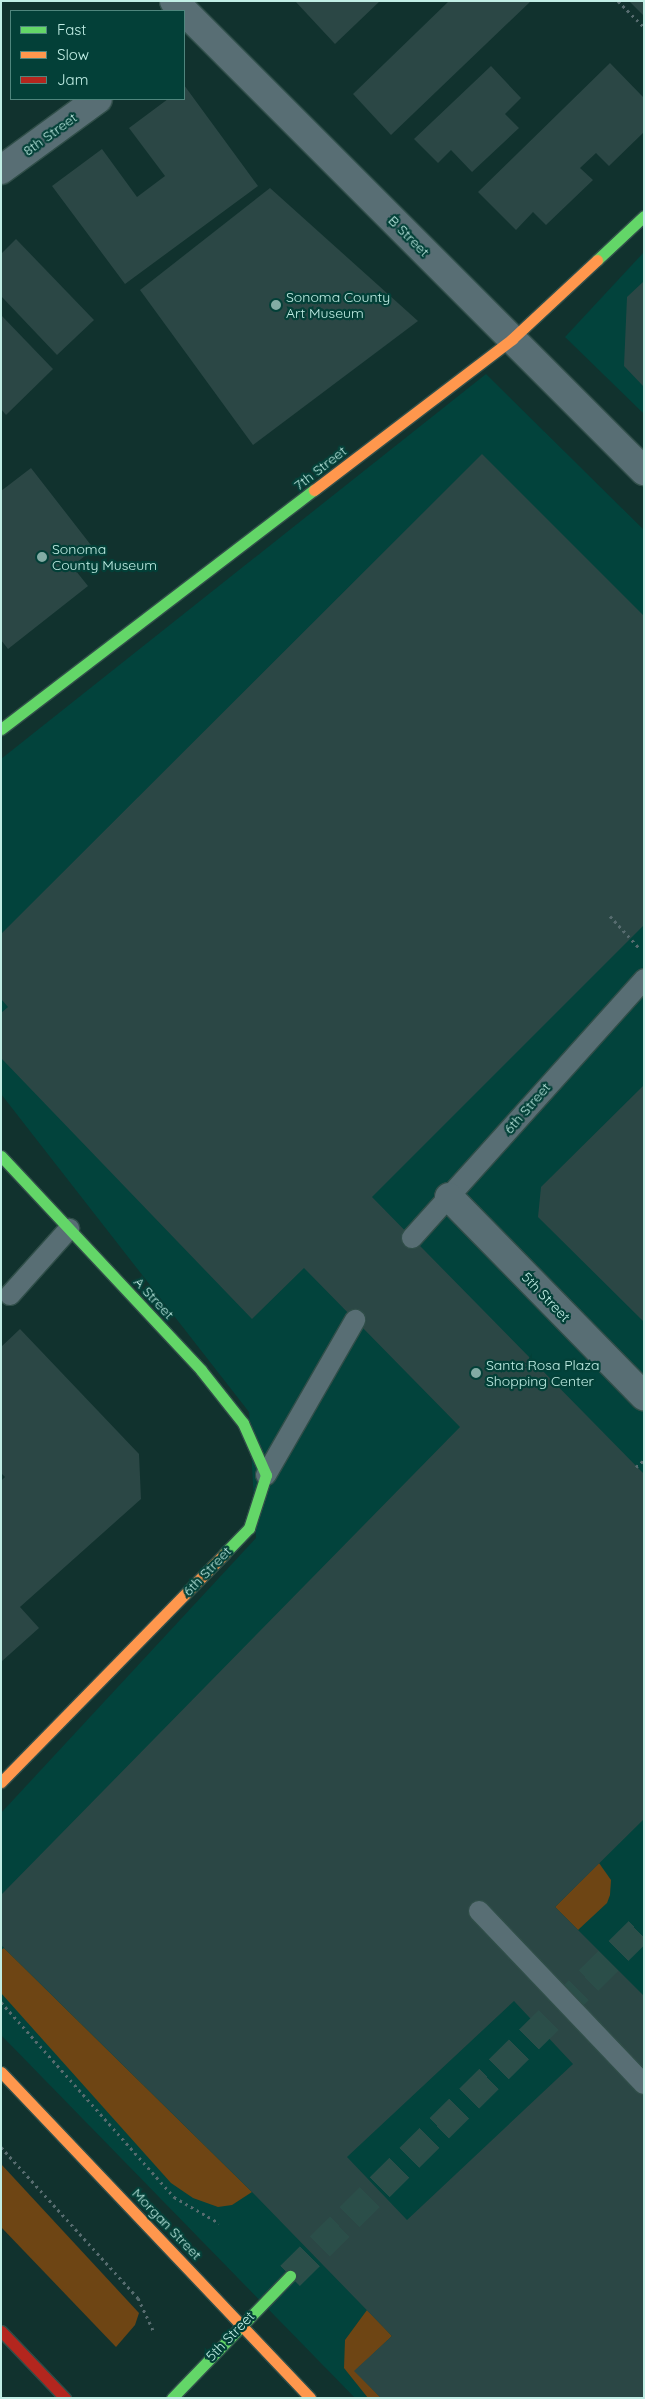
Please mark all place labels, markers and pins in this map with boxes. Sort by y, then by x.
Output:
place label: Sonoma County Art Museum [286,289,390,322]
marker: Sonoma County Art Museum [270,299,282,311]
place label: Sonoma County Museum [52,541,157,574]
marker: Sonoma County Museum [36,551,48,563]
place label: Santa Rosa Plaza Shopping Center [486,1357,599,1390]
marker: Santa Rosa Plaza Shopping Center [470,1367,482,1379]

